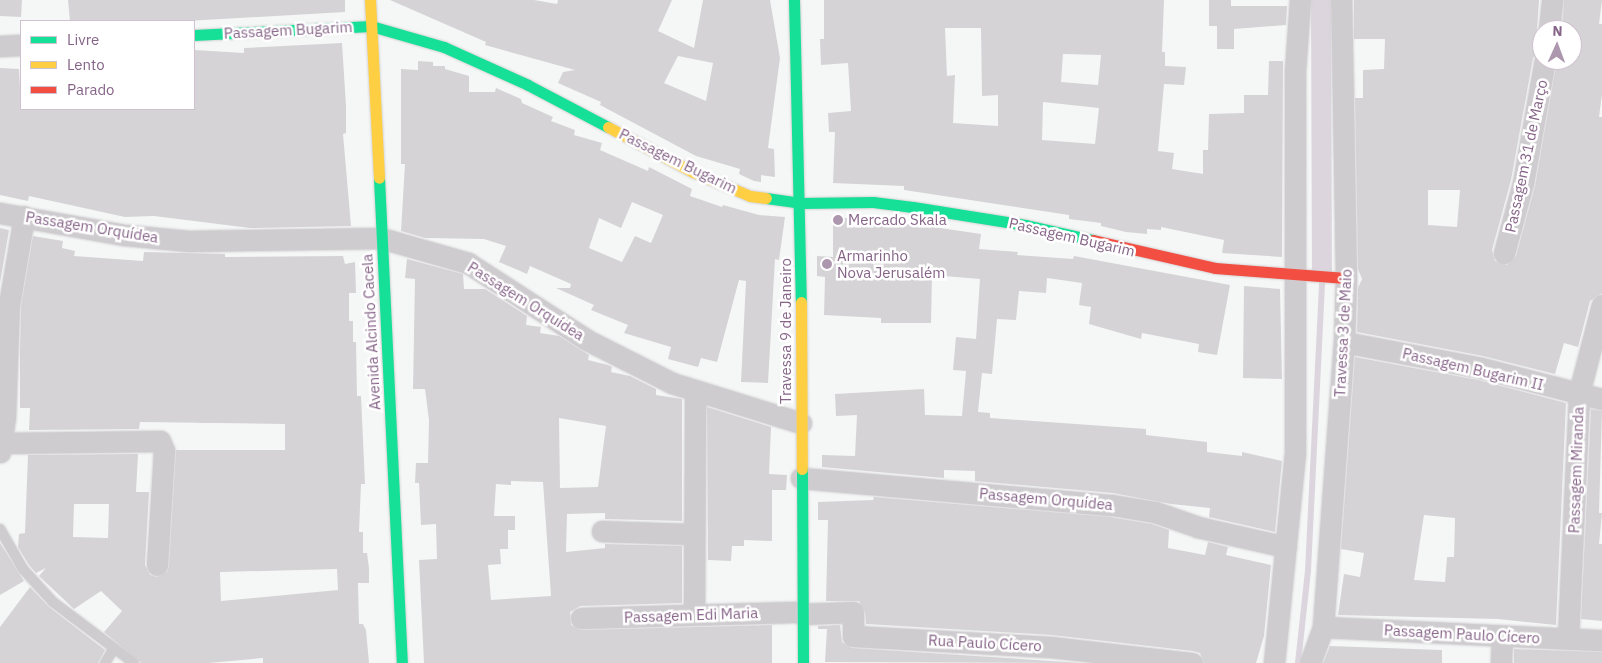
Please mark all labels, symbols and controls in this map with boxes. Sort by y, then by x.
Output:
street label: Passagem Bugarim [223,18,353,42]
legend [20,20,195,110]
north arrow [1532,20,1582,70]
text: N [1552,22,1563,40]
text: Livre [67,30,99,49]
text: Lento [67,55,105,74]
street label: Passagem 31 de Março [1501,78,1551,234]
text: Parado [67,80,115,99]
street label: Passagem Bugarim [616,125,740,197]
street label: Passagem Orquídea [24,208,160,246]
place label: Mercado Skala [848,211,947,229]
marker: Mercado Skala [832,214,844,226]
street label: Passagem Bugarim [1007,214,1137,260]
place label: Armarinho Nova Jerusalém [837,246,945,281]
street label: Avenida Alcindo Cacela [358,253,384,411]
street label: Passagem Orquídea [464,258,588,344]
street label: Travessa 9 de Janeiro [777,258,795,404]
marker: Armarinho Nova Jerusalém [821,258,833,270]
street label: Travessa 3 de Maio [1331,269,1355,397]
street label: Passagem Bugarim II [1401,344,1545,394]
street label: Passagem Miranda [1565,406,1587,534]
street label: Passagem Orquídea [978,484,1114,514]
street label: Passagem Edi Maria [624,604,758,626]
street label: Passagem Paulo Cícero [1384,621,1540,647]
street label: Rua Paulo Cícero [928,631,1042,655]

